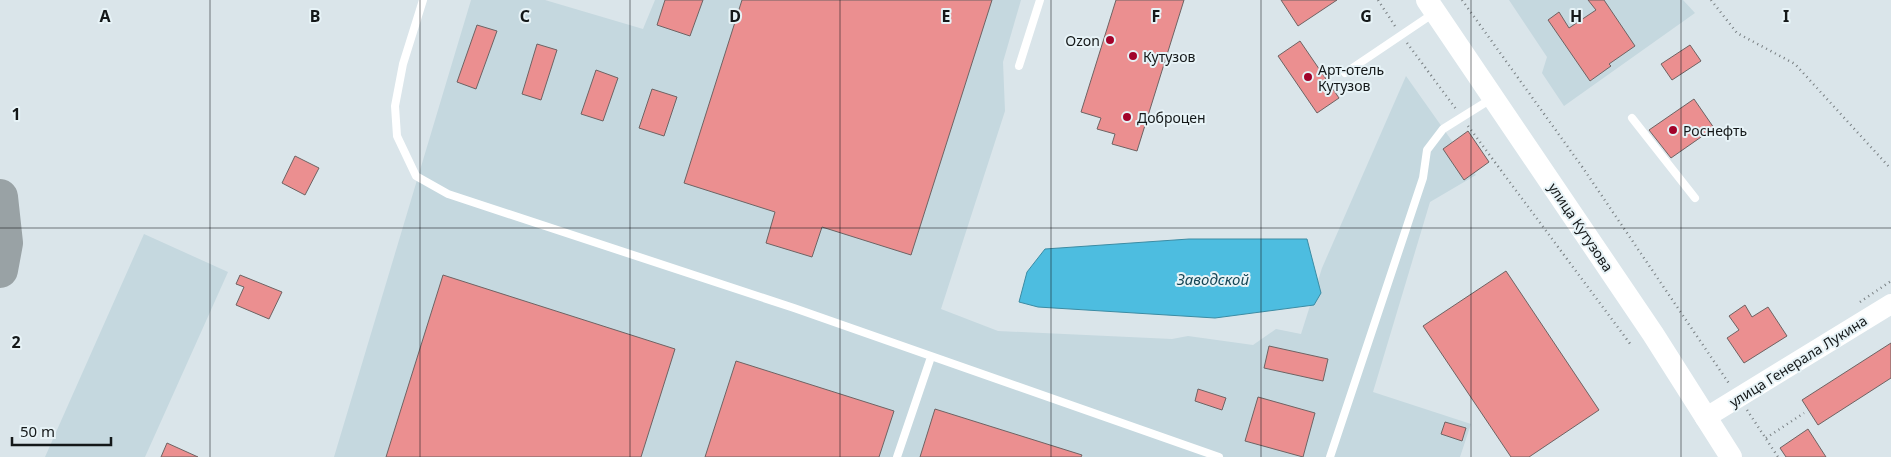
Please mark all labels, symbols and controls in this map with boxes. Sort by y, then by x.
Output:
text: A [99,5,111,27]
text: B [310,5,320,27]
text: C [520,5,530,27]
text: D [729,5,741,27]
text: E [942,5,951,27]
text: F [1152,5,1160,27]
text: G [1360,5,1372,27]
text: H [1570,5,1582,27]
text: I [1783,5,1789,27]
place label: Ozon [1065,31,1100,50]
marker: Ozon [1104,34,1116,46]
place label: Кутузов [1143,47,1196,66]
marker: Кутузов [1127,50,1139,62]
place label: Арт-отель Кутузов [1318,60,1384,95]
marker: Арт-отель Кутузов [1302,71,1314,83]
text: 1 [11,103,21,125]
place label: Доброцен [1137,108,1206,127]
marker: Доброцен [1121,111,1133,123]
place label: Роснефть [1683,121,1747,140]
marker: Роснефть [1667,124,1679,136]
street label: улица Кутузова [1544,179,1618,275]
water label: Заводской [1176,269,1249,289]
street label: улица Генерала Лукина [1725,311,1871,411]
text: 2 [11,331,21,353]
scale bar [12,414,111,446]
text: 50 m [20,421,55,441]

